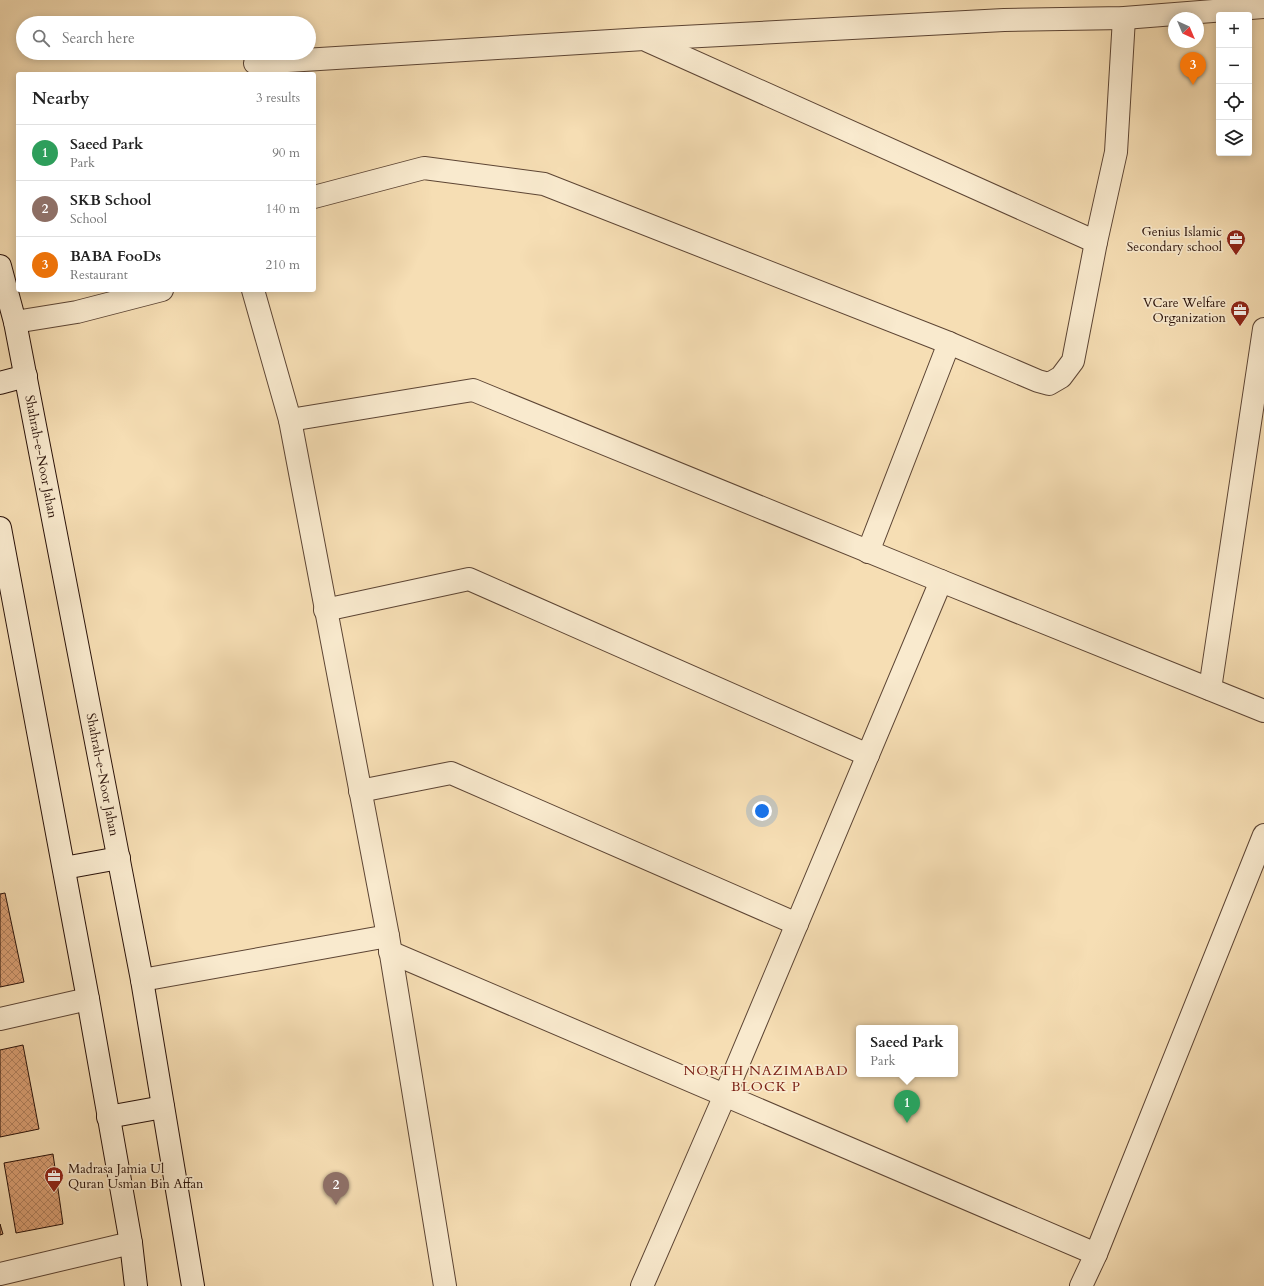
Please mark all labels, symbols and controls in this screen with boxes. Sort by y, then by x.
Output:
north arrow [1168,12,1204,48]
map controls [1216,12,1252,156]
button: + [1216,12,1252,48]
search box [16,16,316,60]
icon: search [30,27,52,49]
text: Search here [62,28,135,48]
button: − [1216,48,1252,84]
pin: 3 [1180,52,1206,85]
button: locate [1216,84,1252,120]
text: Nearby [32,87,89,110]
text: 3 results [256,89,300,107]
button: layers [1216,120,1252,156]
text: Saeed Park [70,134,143,154]
text: 1 [42,144,48,162]
text: 90 m [272,144,300,162]
text: Park [70,154,95,172]
text: SKB School [70,190,151,210]
text: 2 [42,200,48,218]
text: 140 m [266,200,300,218]
text: School [70,210,107,228]
place label: Genius Islamic Secondary school [1127,223,1223,256]
office icon: Genius Islamic Secondary school [1225,228,1247,256]
text: BABA FooDs [70,246,161,266]
text: 3 [42,256,48,274]
text: 210 m [266,256,300,274]
text: Restaurant [70,266,128,284]
place label: VCare Welfare Organization [1143,294,1227,327]
office icon: VCare Welfare Organization [1229,299,1251,327]
street label: Shahrah-e-Noor Jahan [20,393,62,520]
street label: Shahrah-e-Noor Jahan [82,712,123,838]
your location [752,801,772,821]
popup [856,1025,958,1077]
text: Saeed Park [870,1032,944,1052]
text: Park [870,1052,895,1070]
district label: NORTH NAZIMABAD BLOCK P [683,1061,849,1096]
pin: 1 [894,1090,920,1123]
place label: Madrasa Jamia Ul Quran Usman Bin Affan [68,1160,204,1193]
office icon: Madrasa Jamia Ul Quran Usman Bin Affan [43,1165,65,1193]
pin: 2 [323,1172,349,1205]

